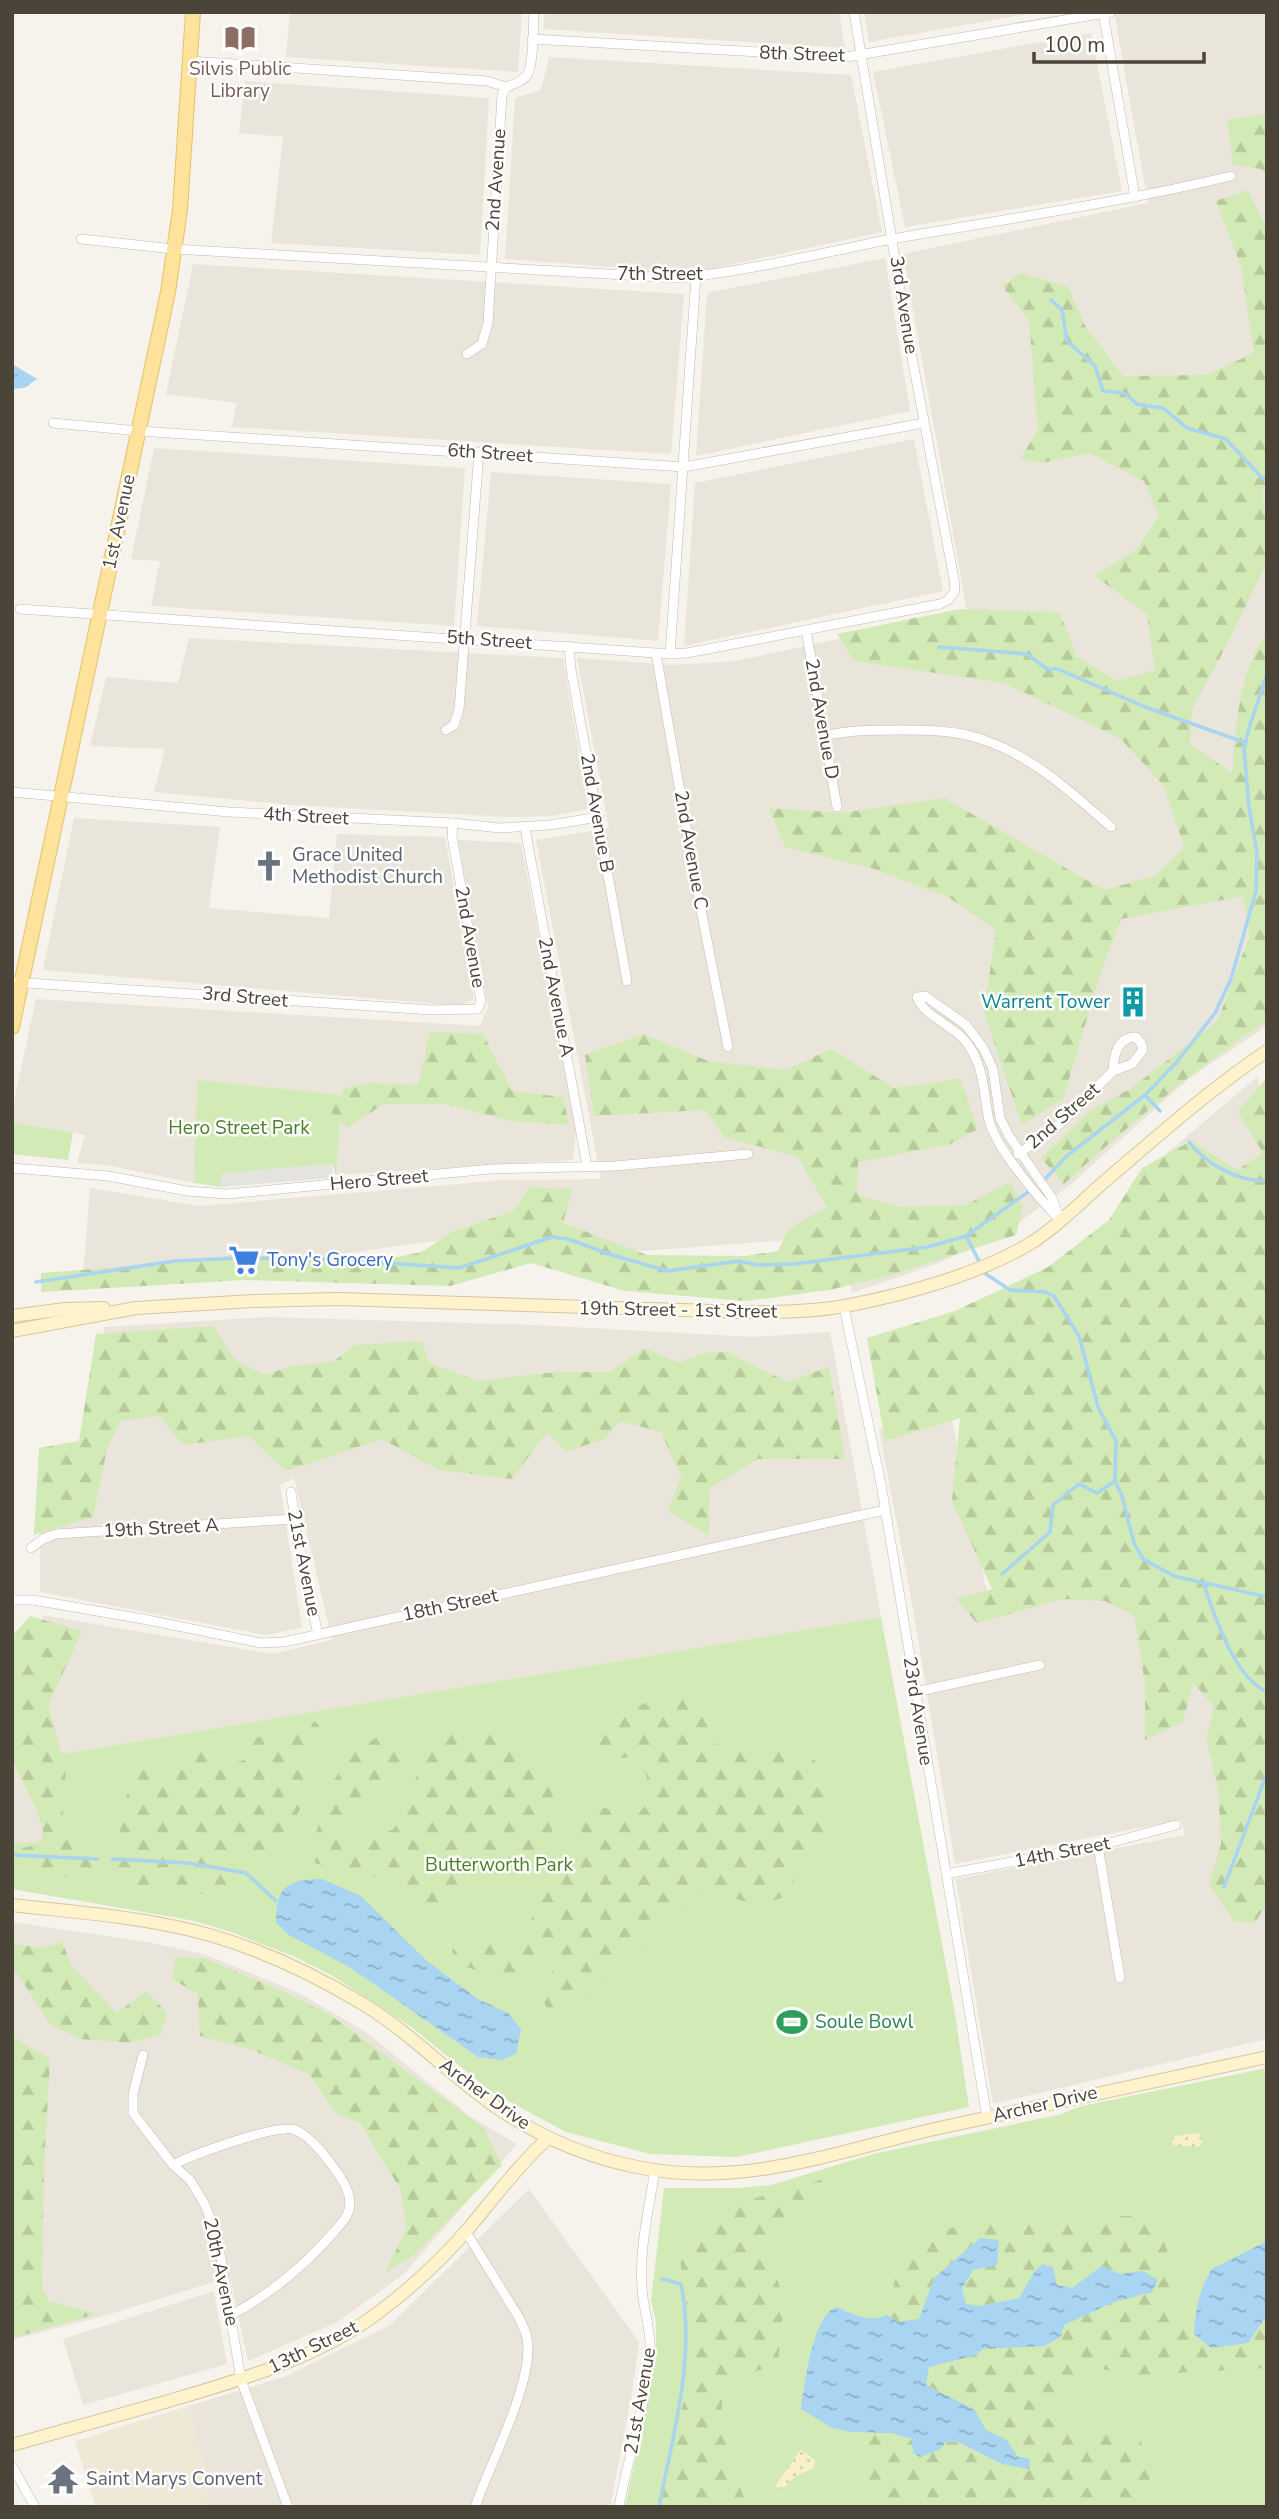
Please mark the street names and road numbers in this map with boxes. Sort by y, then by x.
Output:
street label: 8th Street [759,40,846,68]
street label: 2nd Avenue [479,128,513,232]
street label: 3rd Avenue [883,254,925,356]
street label: 7th Street [617,261,703,287]
street label: 6th Street [446,437,534,469]
street label: 1st Avenue [96,472,142,572]
street label: 5th Street [445,624,533,656]
street label: 2nd Avenue D [799,657,845,781]
street label: 2nd Avenue B [574,751,620,875]
street label: 2nd Avenue C [668,788,714,912]
street label: 4th Street [263,801,350,831]
street label: 2nd Avenue [448,884,492,990]
street label: 2nd Avenue A [532,935,580,1059]
street label: 3rd Street [201,980,289,1014]
street label: 2nd Street [1021,1076,1106,1155]
street label: Hero Street [329,1163,430,1197]
street label: 19th Street - 1st Street [578,1295,778,1325]
street label: 21st Avenue [281,1507,327,1619]
street label: 19th Street A [103,1512,220,1544]
street label: 18th Street [400,1582,500,1628]
street label: 23rd Avenue [897,1655,939,1767]
street label: 14th Street [1012,1830,1112,1874]
street label: Archer Drive [434,2052,536,2136]
street label: Archer Drive [990,2079,1100,2129]
street label: 20th Avenue [197,2216,245,2328]
street label: 13th Street [264,2314,363,2380]
street label: 21st Avenue [618,2346,662,2456]

